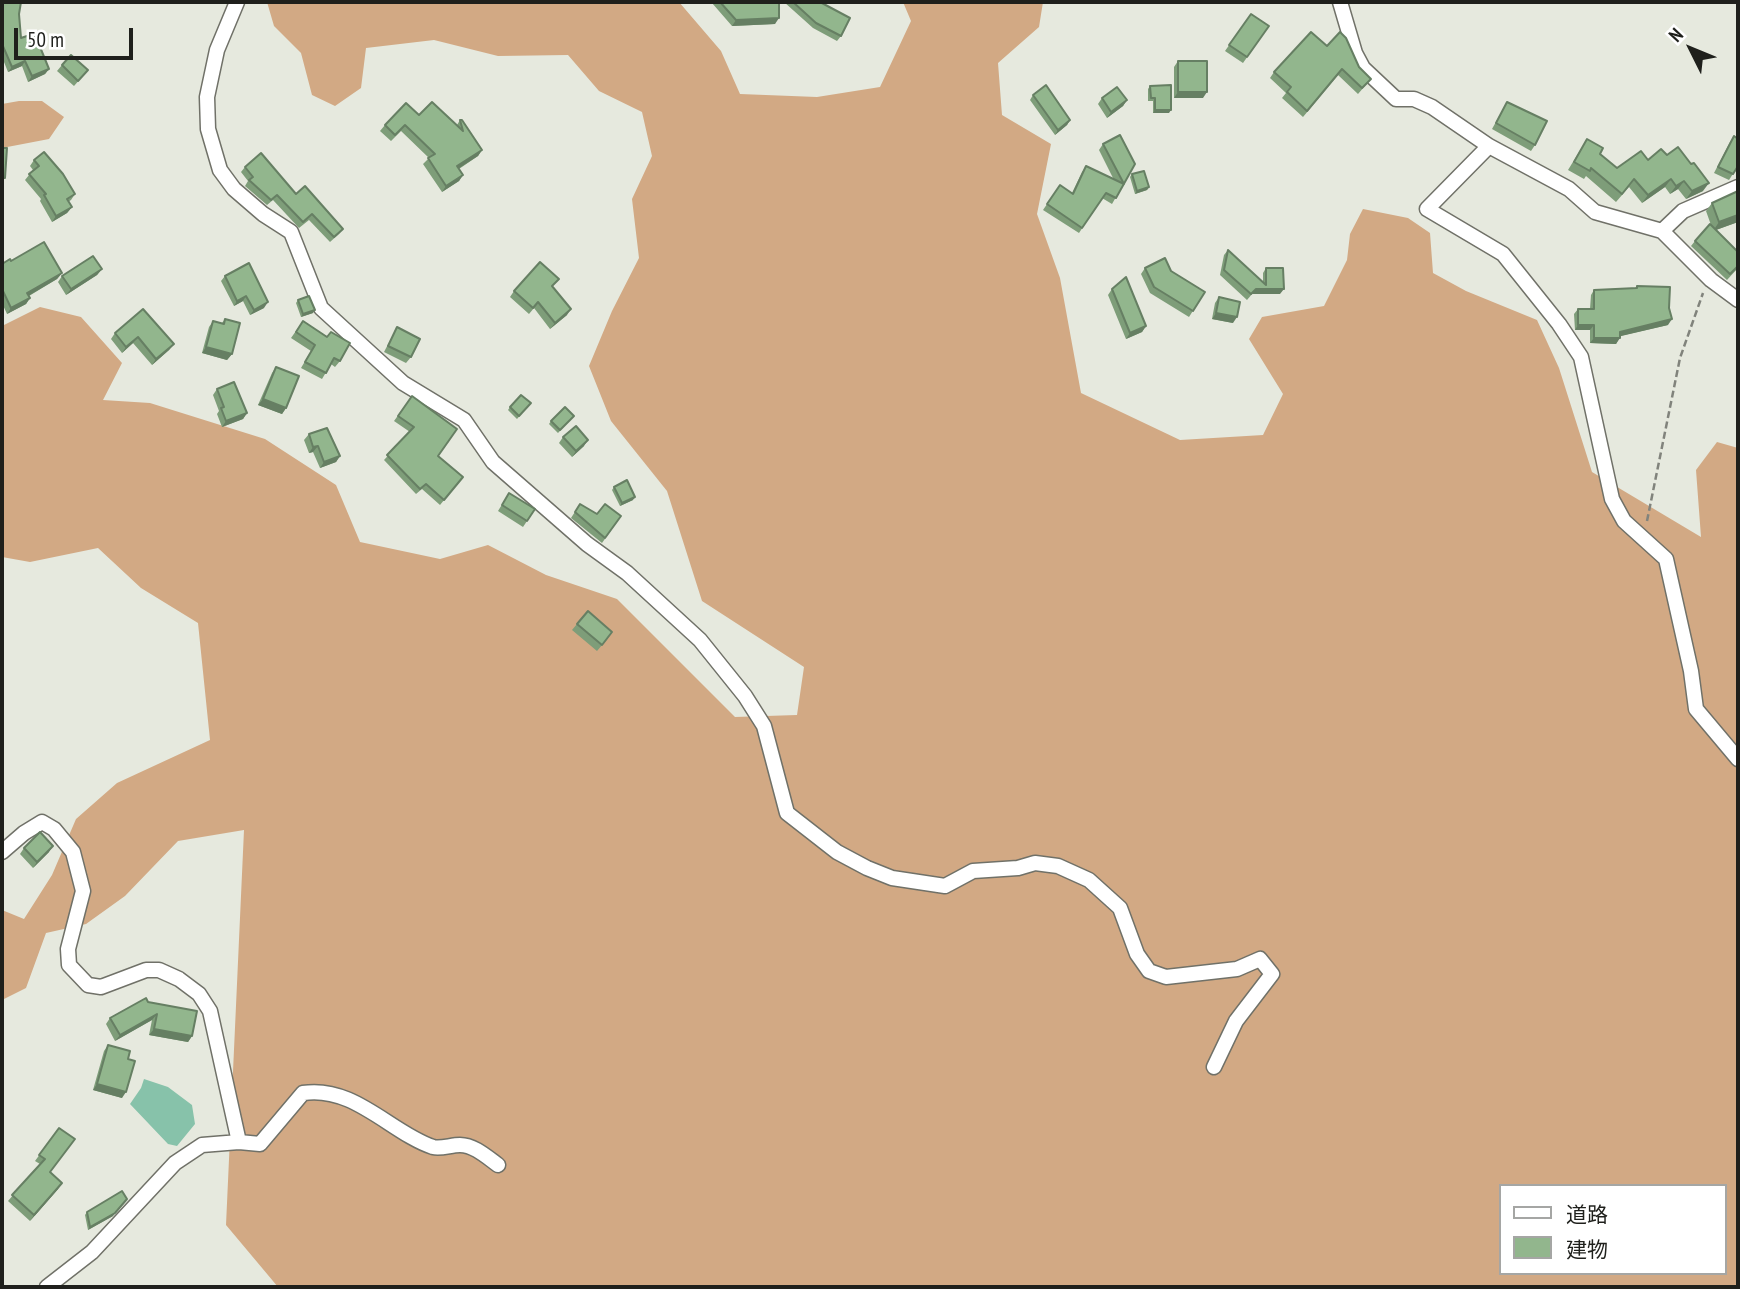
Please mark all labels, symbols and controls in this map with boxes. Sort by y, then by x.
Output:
scale bar [18,14,136,58]
north arrow [1656,14,1726,84]
text: N [1663,23,1688,47]
text: 50 m [27,26,64,53]
legend [1498,1184,1726,1275]
text: 道路 [1566,1201,1608,1228]
text: 建物 [1566,1236,1608,1263]

